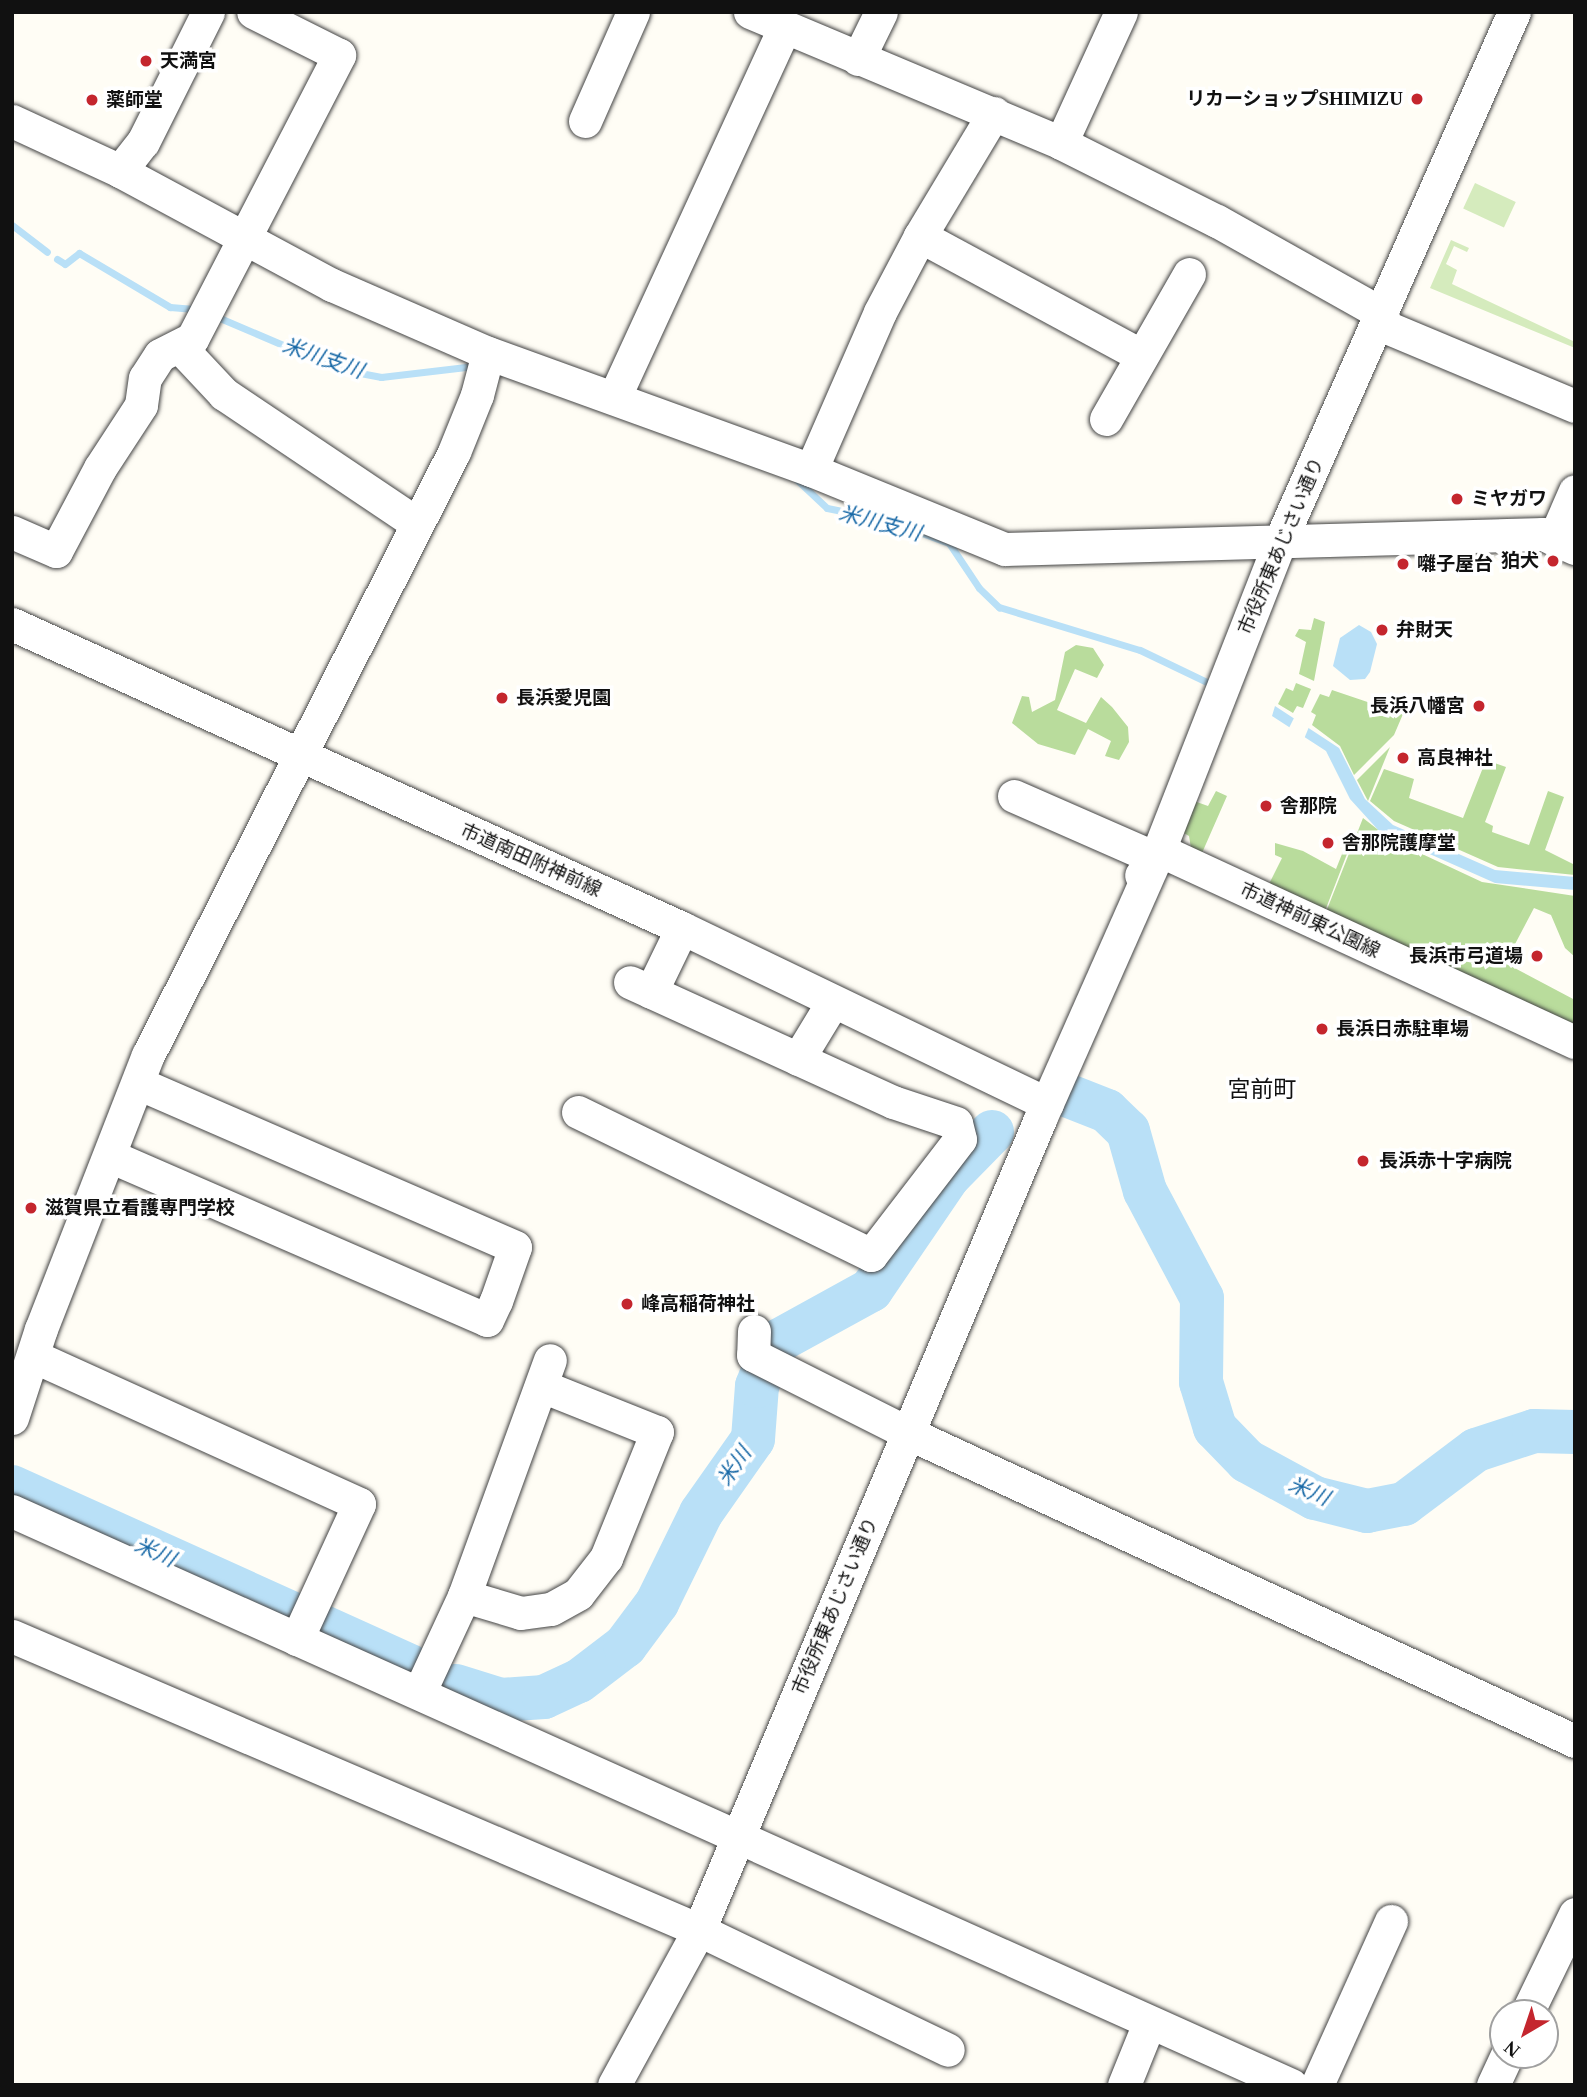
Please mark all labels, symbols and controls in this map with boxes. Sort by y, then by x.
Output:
place label: 天満宮 [160,50,217,72]
marker: 天満宮 [138,53,154,69]
place label: リカーショップSHIMIZU [1186,88,1403,110]
place label: 薬師堂 [106,89,163,111]
marker: リカーショップSHIMIZU [1409,91,1425,107]
marker: 薬師堂 [84,92,100,108]
water label: 米川支川 [279,332,367,384]
street label: 市役所東あじさい通り [1233,454,1329,638]
place label: ミヤガワ [1471,488,1547,510]
marker: ミヤガワ [1449,491,1465,507]
water label: 米川支川 [836,500,924,546]
place label: 狛犬 [1501,550,1539,572]
place label: 囃子屋台 [1417,553,1493,575]
marker: 狛犬 [1545,553,1561,569]
marker: 囃子屋台 [1395,556,1411,572]
place label: 弁財天 [1396,619,1453,641]
marker: 弁財天 [1374,622,1390,638]
place label: 長浜愛児園 [516,687,611,709]
marker: 長浜愛児園 [494,690,510,706]
place label: 長浜八幡宮 [1370,695,1465,717]
marker: 長浜八幡宮 [1471,698,1487,714]
place label: 高良神社 [1417,747,1493,769]
marker: 高良神社 [1395,750,1411,766]
place label: 舎那院 [1280,795,1337,817]
marker: 舎那院 [1258,798,1274,814]
street label: 市道南田附神前線 [457,819,605,901]
place label: 舎那院護摩堂 [1342,832,1456,854]
marker: 舎那院護摩堂 [1320,835,1336,851]
street label: 市道神前東公園線 [1236,878,1384,962]
place label: 長浜市弓道場 [1409,945,1523,967]
marker: 長浜市弓道場 [1529,948,1545,964]
place label: 長浜日赤駐車場 [1336,1018,1469,1040]
marker: 長浜日赤駐車場 [1314,1021,1330,1037]
district label: 宮前町 [1228,1076,1296,1104]
place label: 長浜赤十字病院 [1379,1150,1512,1172]
marker: 長浜赤十字病院 [1353,1151,1373,1171]
place label: 滋賀県立看護専門学校 [45,1197,235,1219]
marker: 滋賀県立看護専門学校 [23,1200,39,1216]
place label: 峰高稲荷神社 [641,1293,755,1315]
marker: 峰高稲荷神社 [619,1296,635,1312]
water label: 米川 [712,1442,756,1490]
water label: 米川 [1285,1471,1333,1511]
street label: 市役所東あじさい通り [787,1514,883,1698]
water label: 米川 [131,1532,179,1572]
north arrow [1489,1999,1559,2069]
text: N [1500,2037,1524,2062]

